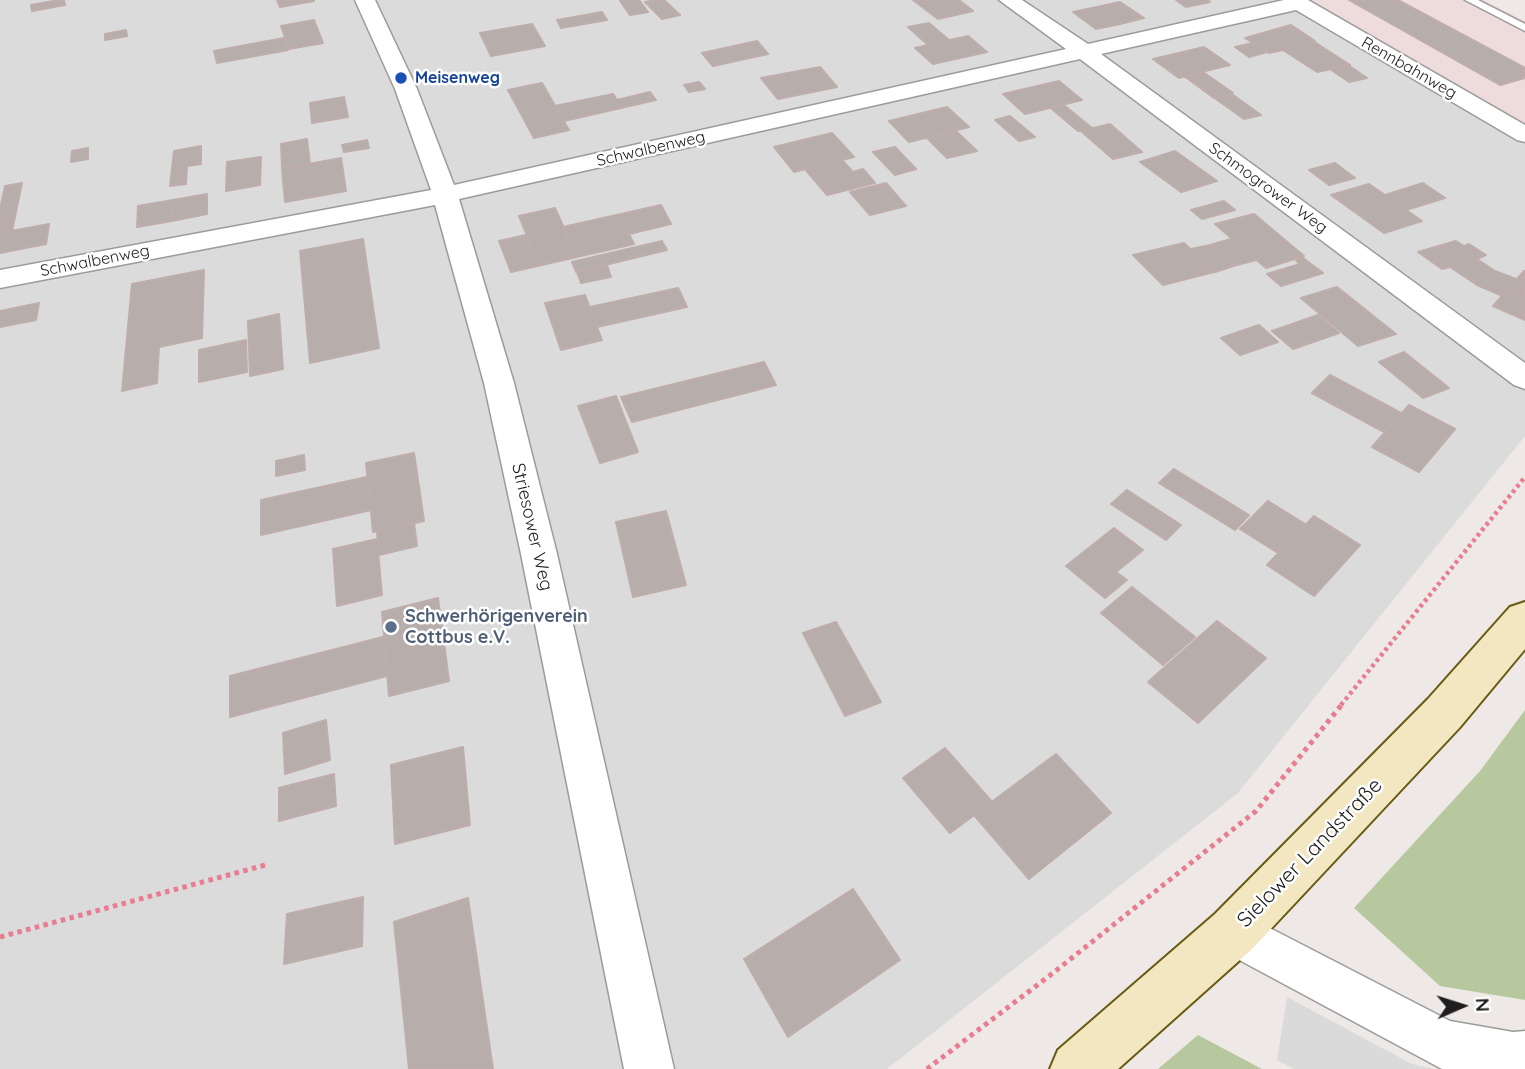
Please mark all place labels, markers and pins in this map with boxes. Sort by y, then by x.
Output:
place label: Meisenweg [415,68,500,88]
marker: Meisenweg [393,70,409,86]
place label: Schwerhörigenverein Cottbus e.V. [405,606,588,648]
marker: Schwerhörigenverein Cottbus e.V. [383,619,399,635]

